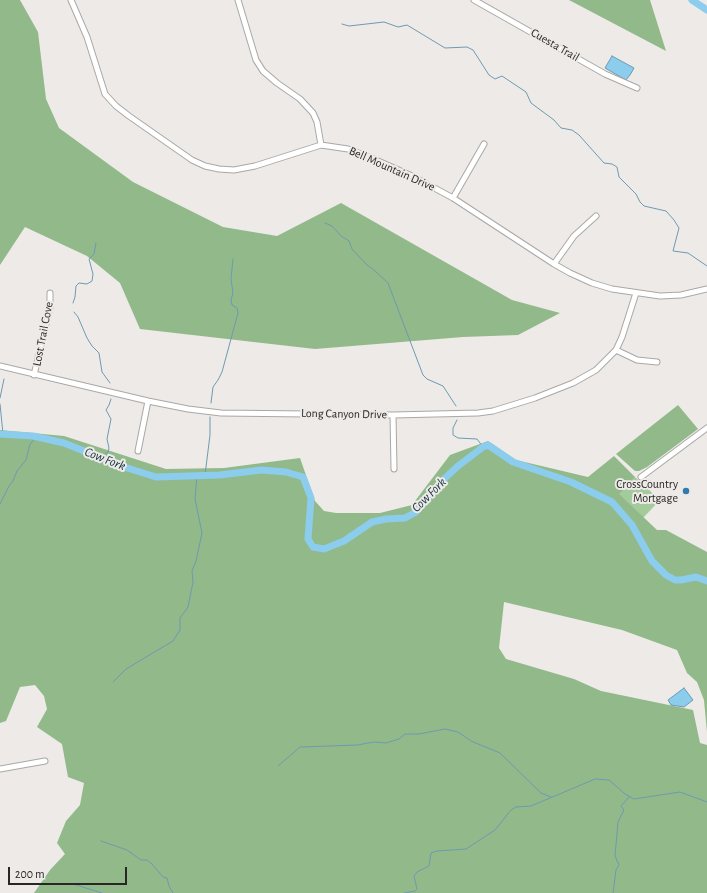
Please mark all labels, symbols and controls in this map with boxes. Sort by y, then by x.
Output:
street label: Cuesta Trail [528,25,582,65]
street label: Bell Mountain Drive [347,144,437,194]
street label: Lost Trail Cove [30,301,56,367]
street label: Long Canyon Drive [301,406,387,422]
water label: Cow Fork [82,444,128,474]
water label: Cow Fork [408,474,450,516]
place label: CrossCountry Mortgage [616,477,678,505]
marker: CrossCountry Mortgage [681,486,691,496]
scale bar [10,859,129,885]
text: 200 m [15,868,45,880]

